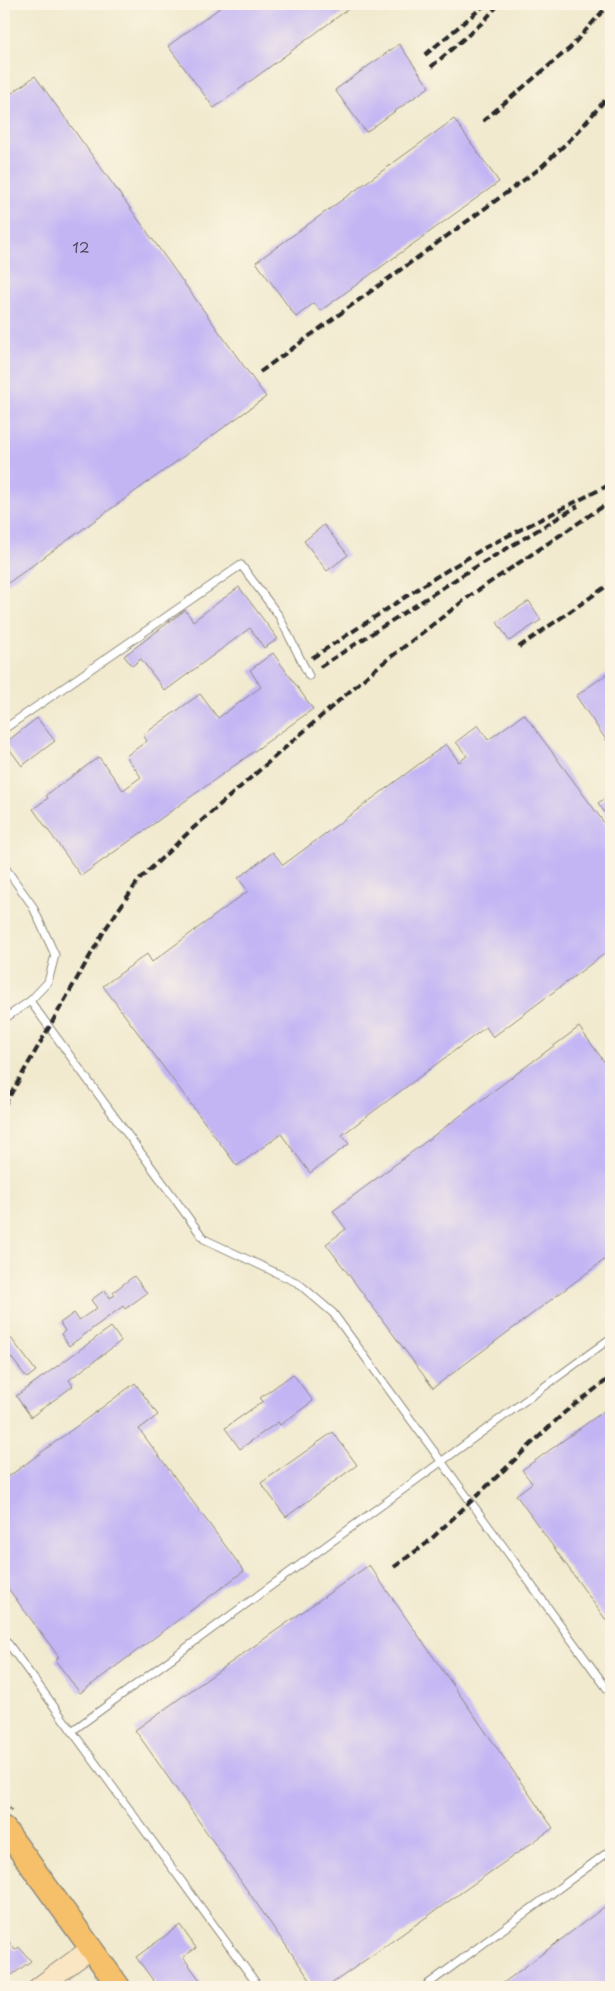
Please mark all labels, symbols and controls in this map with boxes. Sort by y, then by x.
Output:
house number: 12 [72,235,90,258]

